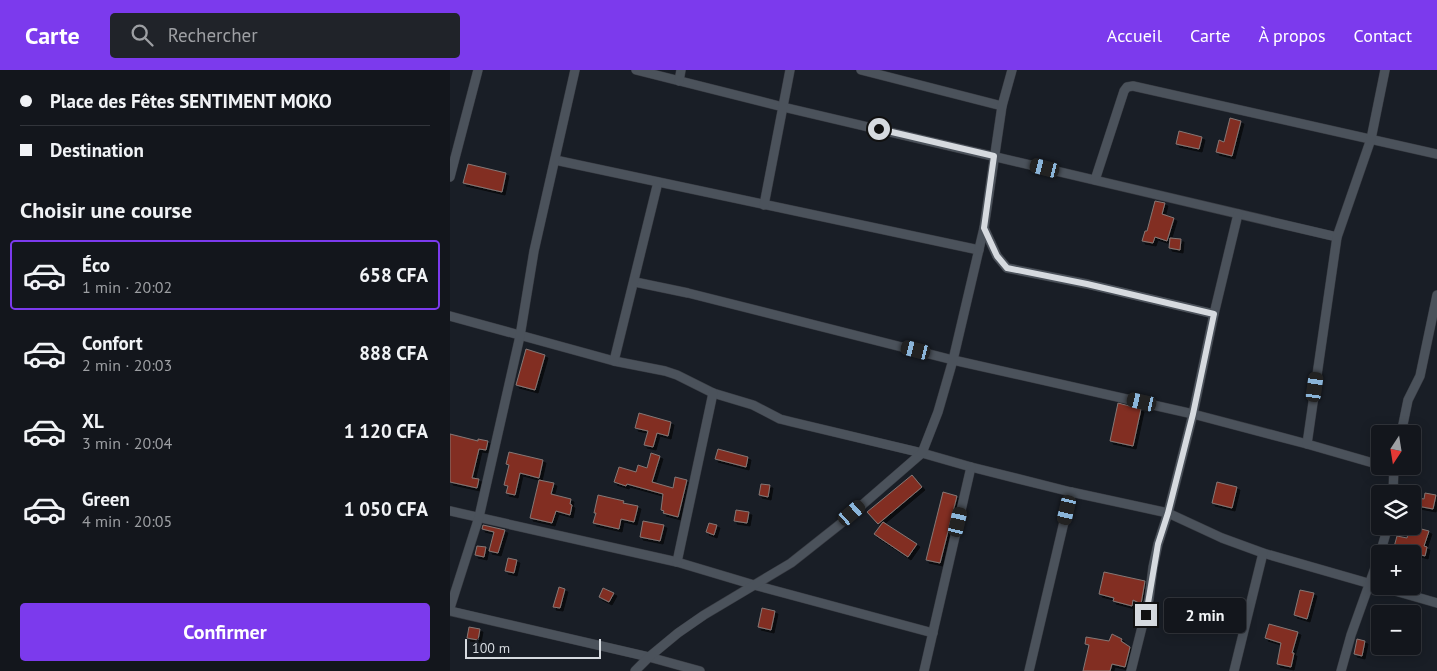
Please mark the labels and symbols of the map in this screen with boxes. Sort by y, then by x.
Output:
route start [868,118,890,140]
car [1028,157,1061,179]
car [899,339,932,361]
car [1305,371,1324,403]
car [1125,391,1158,413]
north arrow [1371,425,1421,475]
car [1056,494,1077,526]
car [835,497,868,529]
car [947,506,968,538]
callout: 2 min [1164,598,1246,632]
route end [1135,604,1157,626]
scale bar [465,636,601,659]

